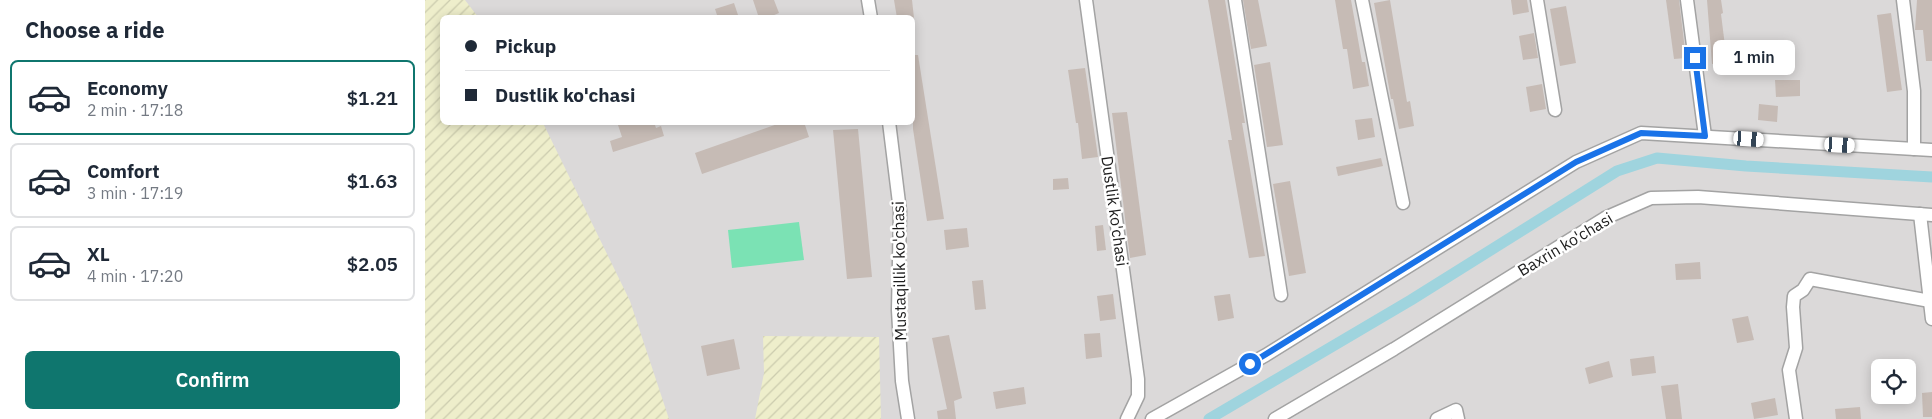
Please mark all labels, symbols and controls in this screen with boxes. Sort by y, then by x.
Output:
text: Choose a ride [25,15,165,44]
text: Pickup [495,34,556,58]
callout: 1 min [1713,40,1795,76]
route end [1684,47,1706,69]
text: 1 min [1733,47,1775,67]
icon: car [27,75,72,120]
text: Economy [87,76,168,100]
text: Dustlik ko'chasi [495,83,635,107]
text: $1.21 [347,86,398,110]
text: 2 min · 17:18 [87,100,183,120]
car [1733,130,1764,148]
car [1824,137,1855,153]
street label: Dustlik ko'chasi [1097,154,1133,268]
icon: car [27,158,72,203]
text: Comfort [87,159,160,183]
text: $1.63 [347,169,398,193]
text: 3 min · 17:19 [87,183,183,203]
street label: Mustaqillik ko'chasi [888,201,910,341]
street label: Baxrin ko'chasi [1514,208,1616,280]
icon: car [27,241,72,286]
text: XL [87,242,110,266]
text: $2.05 [347,252,398,276]
text: 4 min · 17:20 [87,266,183,286]
button: Confirm [25,351,400,409]
route start [1239,353,1261,375]
map controls [1871,359,1916,404]
button: locate [1871,359,1916,404]

